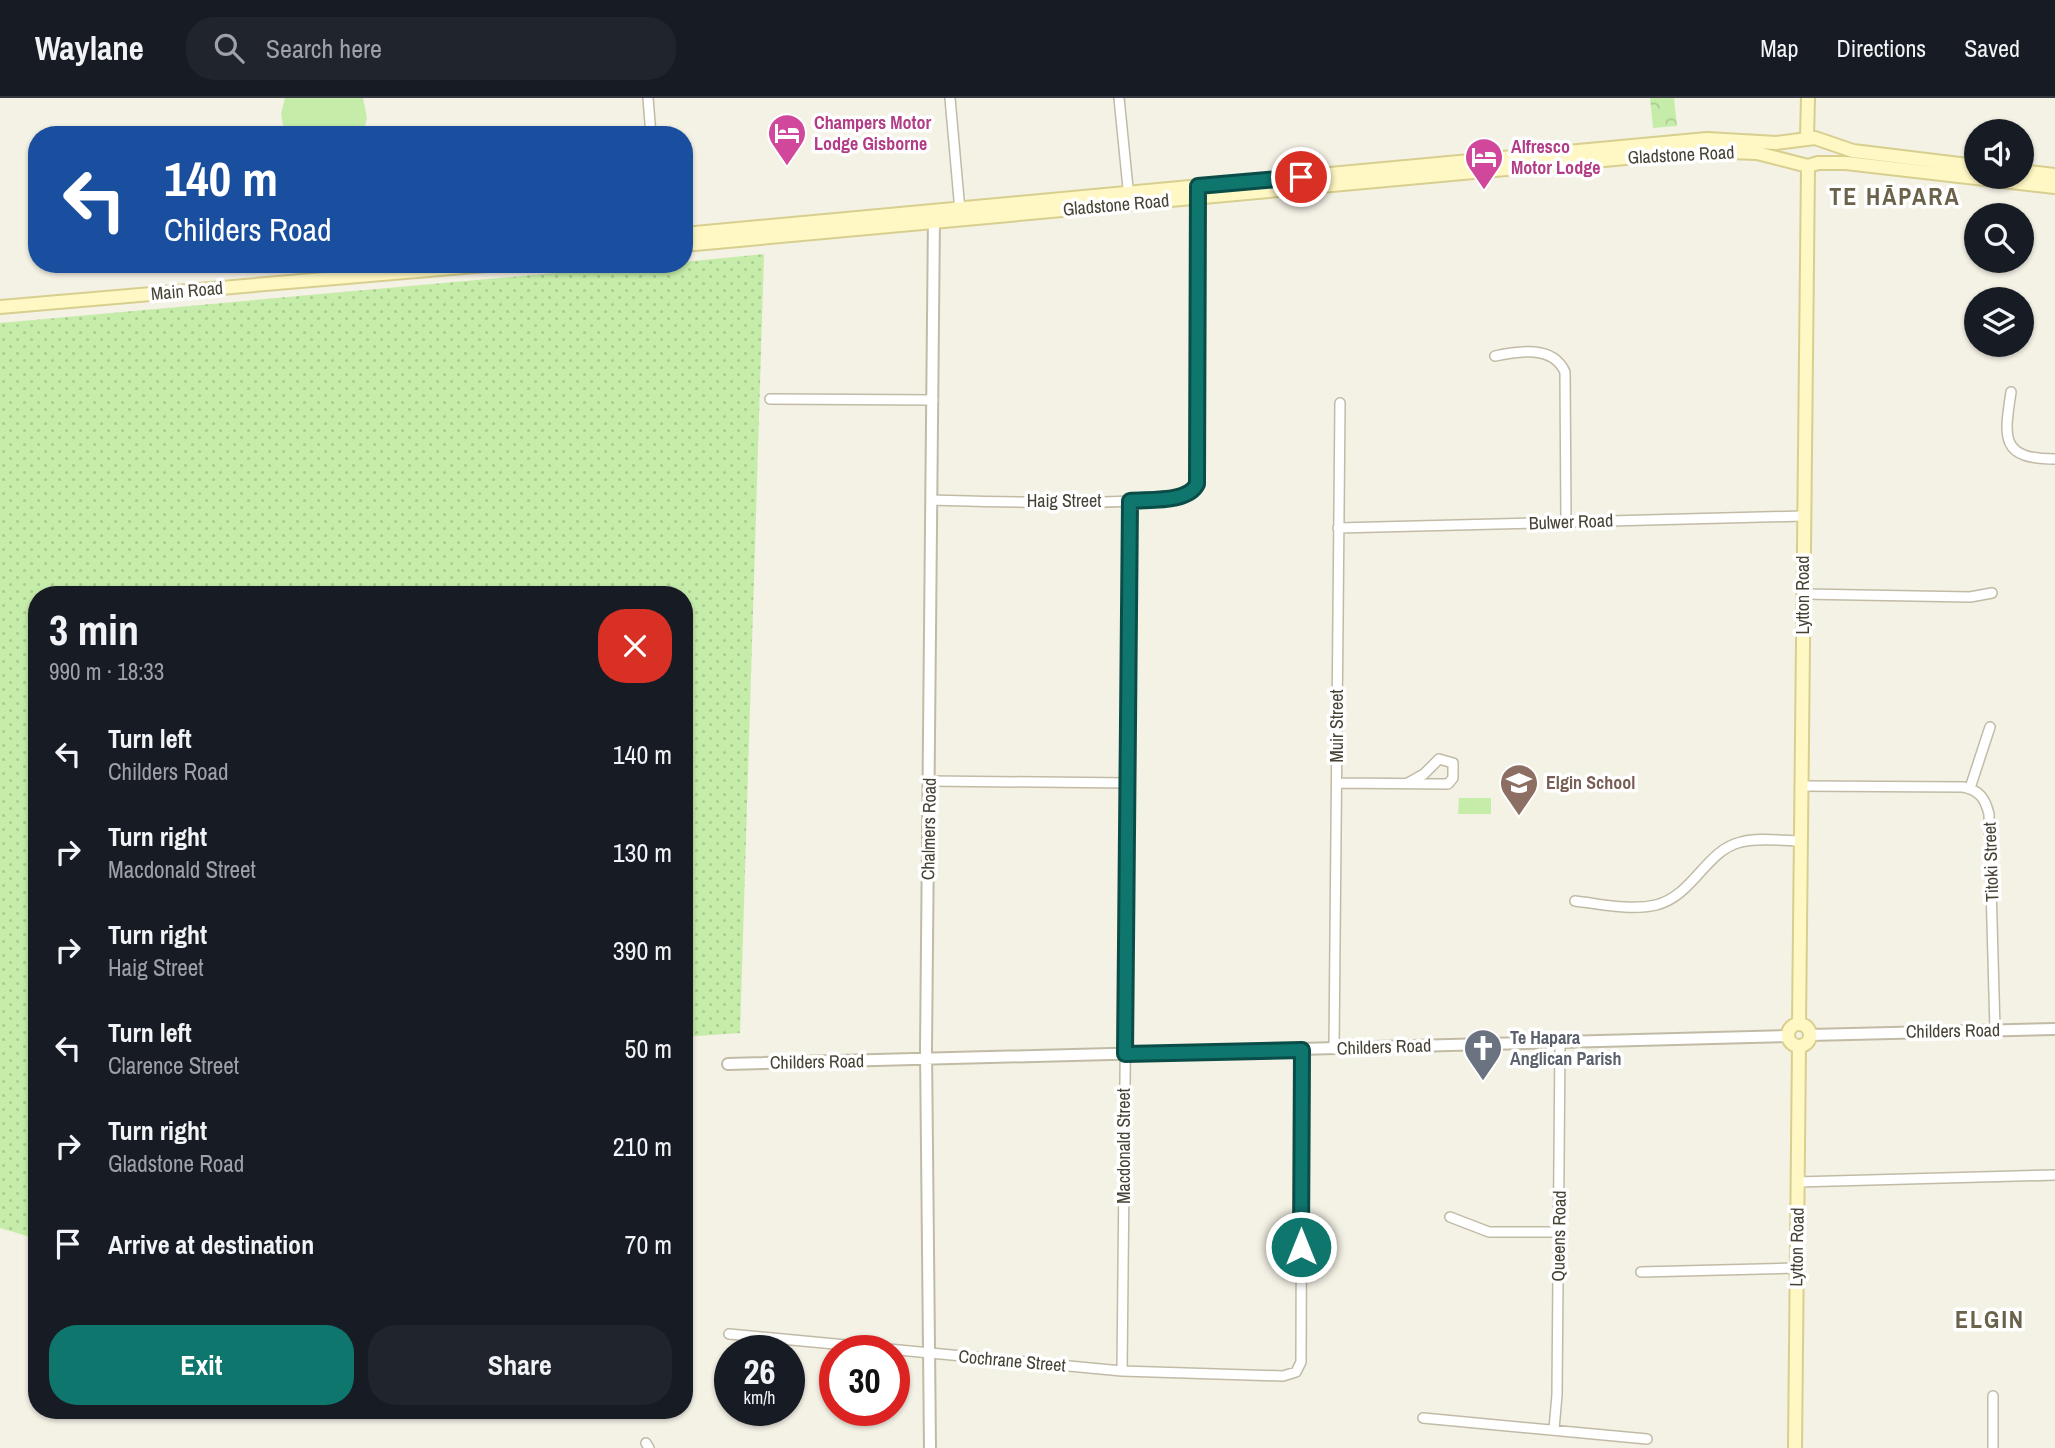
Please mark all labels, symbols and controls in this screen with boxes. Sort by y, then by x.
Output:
search box [186,17,676,80]
text: Waylane [35,26,144,70]
icon: search [210,29,248,67]
text: Search here [266,31,382,66]
text: Map [1760,32,1798,64]
text: Directions [1836,32,1926,64]
text: Saved [1964,32,2020,64]
place label: Champers Motor Lodge Gisborne [814,110,932,156]
hotel icon: Champers Motor Lodge Gisborne [766,112,808,167]
map controls [1964,119,2034,357]
button: sound [1964,119,2034,189]
place label: Alfresco Motor Lodge [1511,134,1600,180]
hotel icon: Alfresco Motor Lodge [1463,136,1505,191]
street label: Gladstone Road [1627,139,1735,170]
text: 140 m [164,145,278,211]
pin [1271,147,1331,207]
icon: left [49,154,140,245]
icon: arrive [1282,158,1320,196]
district label: TE HĀPARA [1829,180,1961,212]
street label: Gladstone Road [1062,187,1170,222]
button: search [1964,203,2034,273]
text: Childers Road [164,208,332,251]
street label: Main Road [150,275,224,306]
button: layers [1964,287,2034,357]
street label: Haig Street [1027,488,1101,513]
street label: Bulwer Road [1528,508,1614,535]
street label: Lytton Road [1790,555,1815,635]
text: 3 min [49,602,139,658]
button: close [598,609,672,683]
text: 990 m · 18:33 [49,656,164,687]
street label: Muir Street [1324,689,1349,763]
text: Turn left [108,721,192,756]
icon: left [49,735,87,773]
text: 140 m [613,737,672,772]
text: Childers Road [108,756,229,787]
school or university icon: Elgin School [1498,762,1540,817]
place label: Elgin School [1546,770,1635,795]
street label: Chalmers Road [915,778,942,880]
text: Turn right [108,819,207,854]
street label: Titoki Street [1977,822,2004,902]
icon: right [49,833,87,871]
text: 130 m [613,835,672,870]
text: Macdonald Street [108,854,256,885]
text: Turn right [108,917,207,952]
icon: right [49,931,87,969]
text: 390 m [613,933,672,968]
text: Haig Street [108,952,203,983]
text: Turn left [108,1015,192,1050]
street label: Childers Road [1906,1017,2000,1044]
place label: Te Hapara Anglican Parish [1510,1025,1622,1071]
church icon: Te Hapara Anglican Parish [1462,1027,1504,1082]
icon: left [49,1029,87,1067]
text: 50 m [625,1031,672,1066]
street label: Childers Road [1336,1032,1432,1061]
street label: Childers Road [770,1048,864,1075]
text: Clarence Street [108,1050,239,1081]
street label: Macdonald Street [1111,1088,1136,1204]
text: Turn right [108,1113,207,1148]
icon: right [49,1127,87,1165]
text: 210 m [613,1129,672,1164]
text: Gladstone Road [108,1148,244,1179]
street label: Queens Road [1545,1190,1572,1282]
street label: Lytton Road [1783,1207,1810,1287]
position arrow [1264,1210,1338,1284]
icon: arrive [49,1225,87,1263]
text: Arrive at destination [108,1227,314,1262]
text: 70 m [625,1227,672,1262]
district label: ELGIN [1955,1303,2025,1335]
button: Exit [49,1325,354,1405]
button: Share [368,1325,672,1405]
speed limit sign: 30 [819,1335,910,1426]
street label: Cochrane Street [957,1343,1067,1378]
text: 26 [744,1348,775,1395]
text: km/h [744,1385,776,1410]

